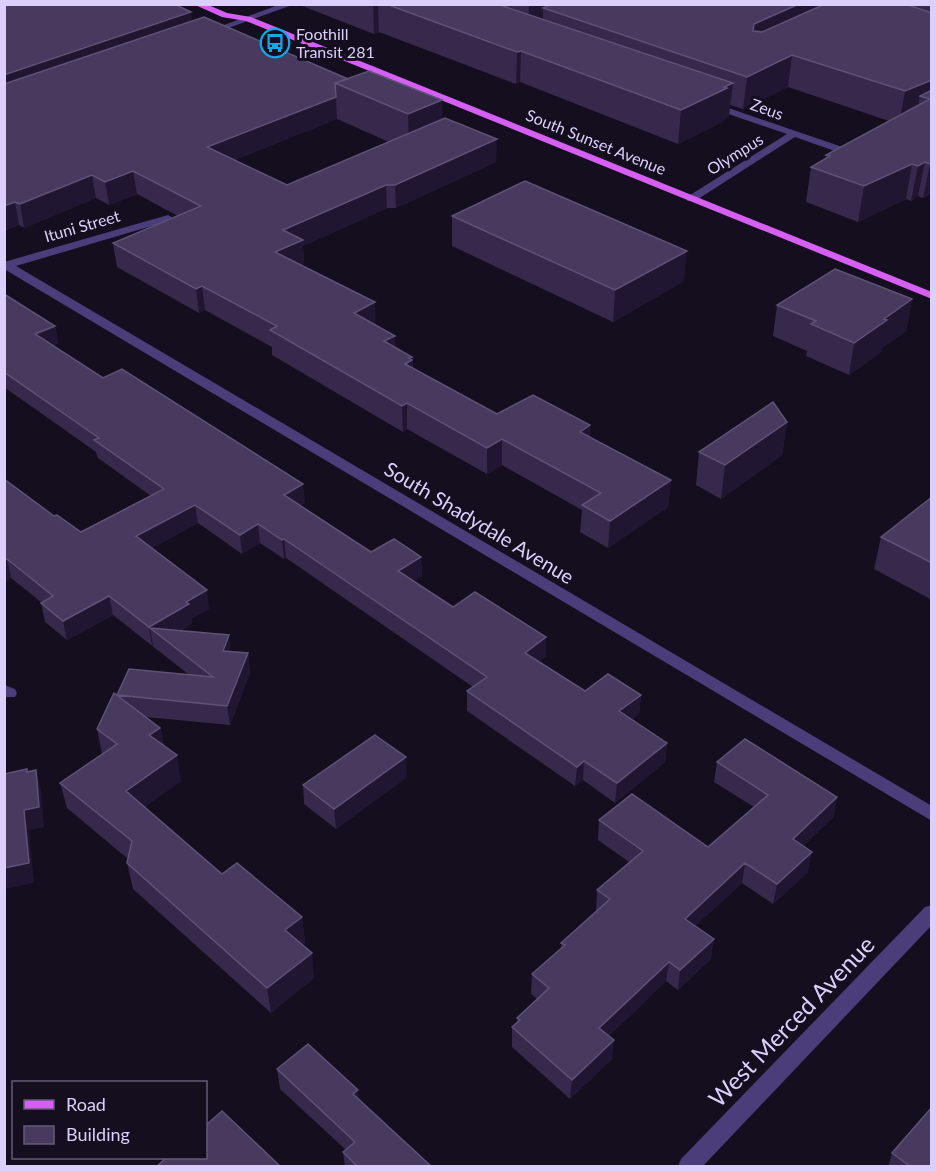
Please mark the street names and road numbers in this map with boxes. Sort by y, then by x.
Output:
street label: Zeus [748,94,786,123]
street label: South Sunset Avenue [523,105,669,178]
street label: Olympus [703,129,766,178]
street label: Ituni Street [42,206,122,245]
street label: South Shadydale Avenue [380,456,579,588]
street label: West Merced Avenue [702,929,880,1112]

